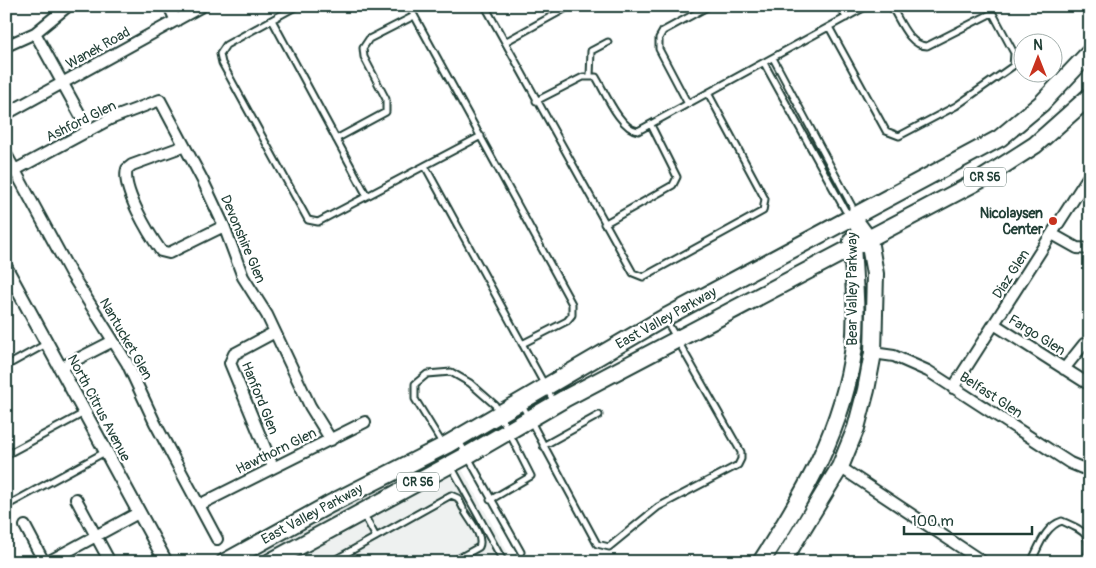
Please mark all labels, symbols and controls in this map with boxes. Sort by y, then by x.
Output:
street label: Wanek Road [63,23,133,73]
north arrow [1014,32,1064,82]
text: N [1033,37,1043,54]
street label: Ashford Glen [43,97,119,145]
road number: CR S6 [964,168,1006,186]
street label: Devonshire Glen [217,192,269,286]
place label: Nicolaysen Center [980,205,1044,238]
marker: Nicolaysen Center [1047,215,1059,227]
street label: Bear Valley Parkway [844,232,861,346]
street label: Diaz Glen [989,246,1033,302]
street label: East Valley Parkway [613,283,719,353]
street label: Nantucket Glen [96,295,156,383]
street label: Fargo Glen [1005,311,1069,359]
street label: North Citrus Avenue [64,352,134,464]
street label: Hanford Glen [238,359,282,437]
street label: Belfast Glen [956,368,1026,422]
street label: Hawthorn Glen [233,424,319,478]
road number: CR S6 [397,472,439,492]
street label: East Valley Parkway [258,480,366,548]
scale bar [904,503,1031,535]
text: 100 m [911,512,954,531]

